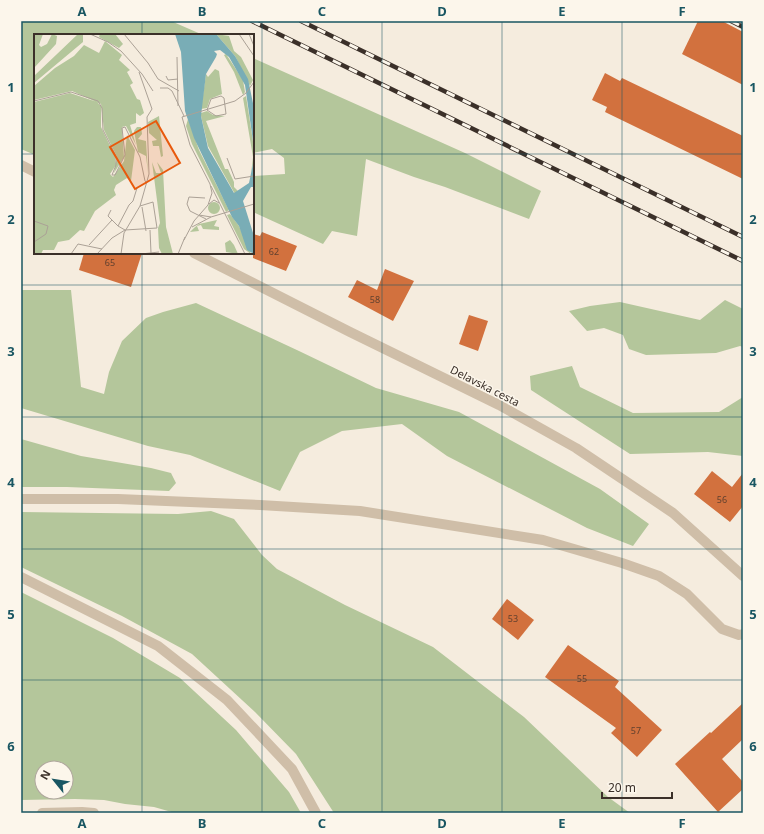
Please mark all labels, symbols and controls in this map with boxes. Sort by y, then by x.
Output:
text: A [78,2,87,20]
text: B [198,2,206,20]
text: C [318,2,326,20]
text: D [437,2,447,20]
text: E [558,2,566,20]
text: F [678,2,686,20]
inset map [34,34,254,254]
text: 1 [7,78,15,96]
text: 1 [749,78,757,96]
text: 2 [7,210,15,228]
text: 2 [749,210,757,228]
house number: 62 [269,245,279,258]
house number: 65 [105,256,115,269]
house number: 58 [370,293,380,306]
text: 3 [7,342,15,360]
text: 3 [749,342,757,360]
street label: Delavska cesta [448,362,522,409]
text: 4 [7,473,15,491]
text: 4 [749,473,757,491]
house number: 56 [717,493,727,506]
text: 5 [7,605,15,623]
text: 5 [749,605,757,623]
house number: 53 [508,612,518,625]
house number: 55 [577,672,587,685]
house number: 57 [631,724,641,737]
text: 6 [7,737,15,755]
text: 6 [749,737,757,755]
north arrow [34,760,74,800]
text: N [36,767,54,782]
scale bar [602,774,672,800]
text: 20 m [608,779,636,796]
text: A [78,814,87,832]
text: B [198,814,206,832]
text: C [318,814,326,832]
text: D [437,814,447,832]
text: E [558,814,566,832]
text: F [678,814,686,832]

